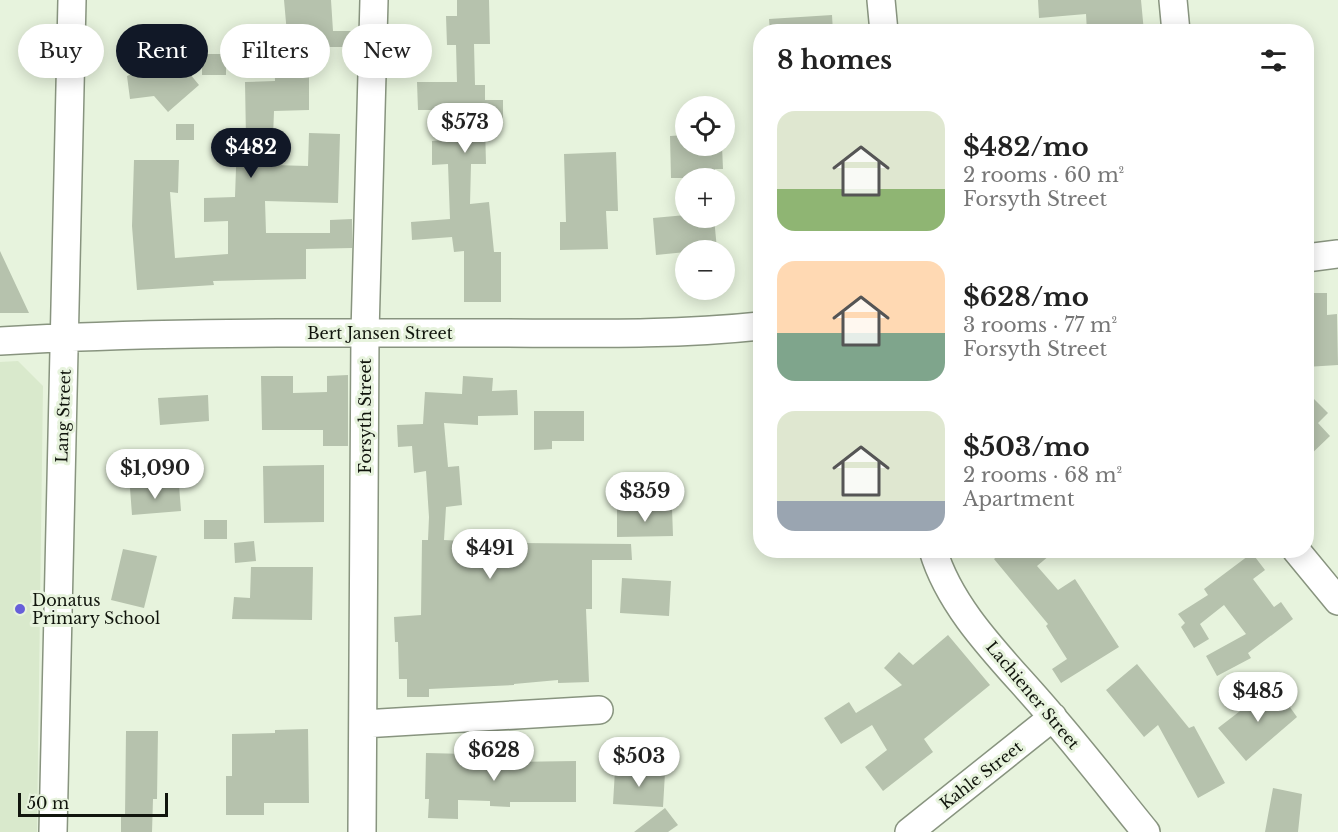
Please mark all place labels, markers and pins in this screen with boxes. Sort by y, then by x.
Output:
pin: $573 [429,103,501,154]
pin: $482 [215,128,287,179]
pin: $1,090 [106,449,204,500]
pin: $359 [609,472,681,523]
pin: $491 [454,529,526,580]
place label: Donatus Primary School [32,590,160,628]
marker: Donatus Primary School [13,602,27,616]
pin: $485 [1222,672,1294,723]
pin: $628 [458,731,530,782]
pin: $503 [603,737,675,788]

